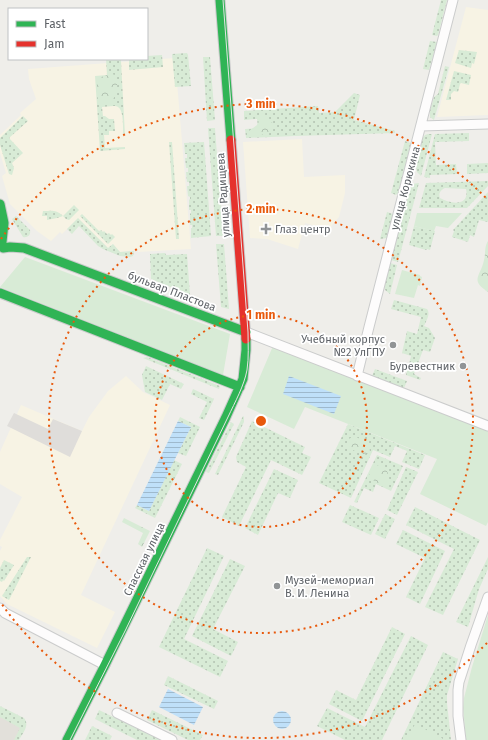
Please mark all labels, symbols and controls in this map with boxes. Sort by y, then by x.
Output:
legend [8,8,148,60]
text: Fast [44,17,66,31]
text: Jam [44,37,64,51]
text: 3 min [245,97,276,111]
street label: улица Корюкина [388,145,423,231]
street label: улица Радищева [214,152,233,238]
text: 2 min [246,202,276,216]
marker: Глаз центр [260,223,272,235]
place label: Глаз центр [275,223,331,236]
street label: бульвар Пластова [126,269,218,314]
text: 1 min [247,308,275,322]
place label: Учебный корпус №2 УлГПУ [301,333,385,359]
marker: Учебный корпус №2 УлГПУ [388,340,398,350]
place label: Буревестник [390,360,455,373]
marker: Буревестник [458,361,468,371]
centre of rings [254,414,268,428]
street label: Спасская улица [121,520,168,598]
place label: Музей-мемориал В. И. Ленина [285,574,374,600]
marker: Музей-мемориал В. И. Ленина [272,581,282,591]

